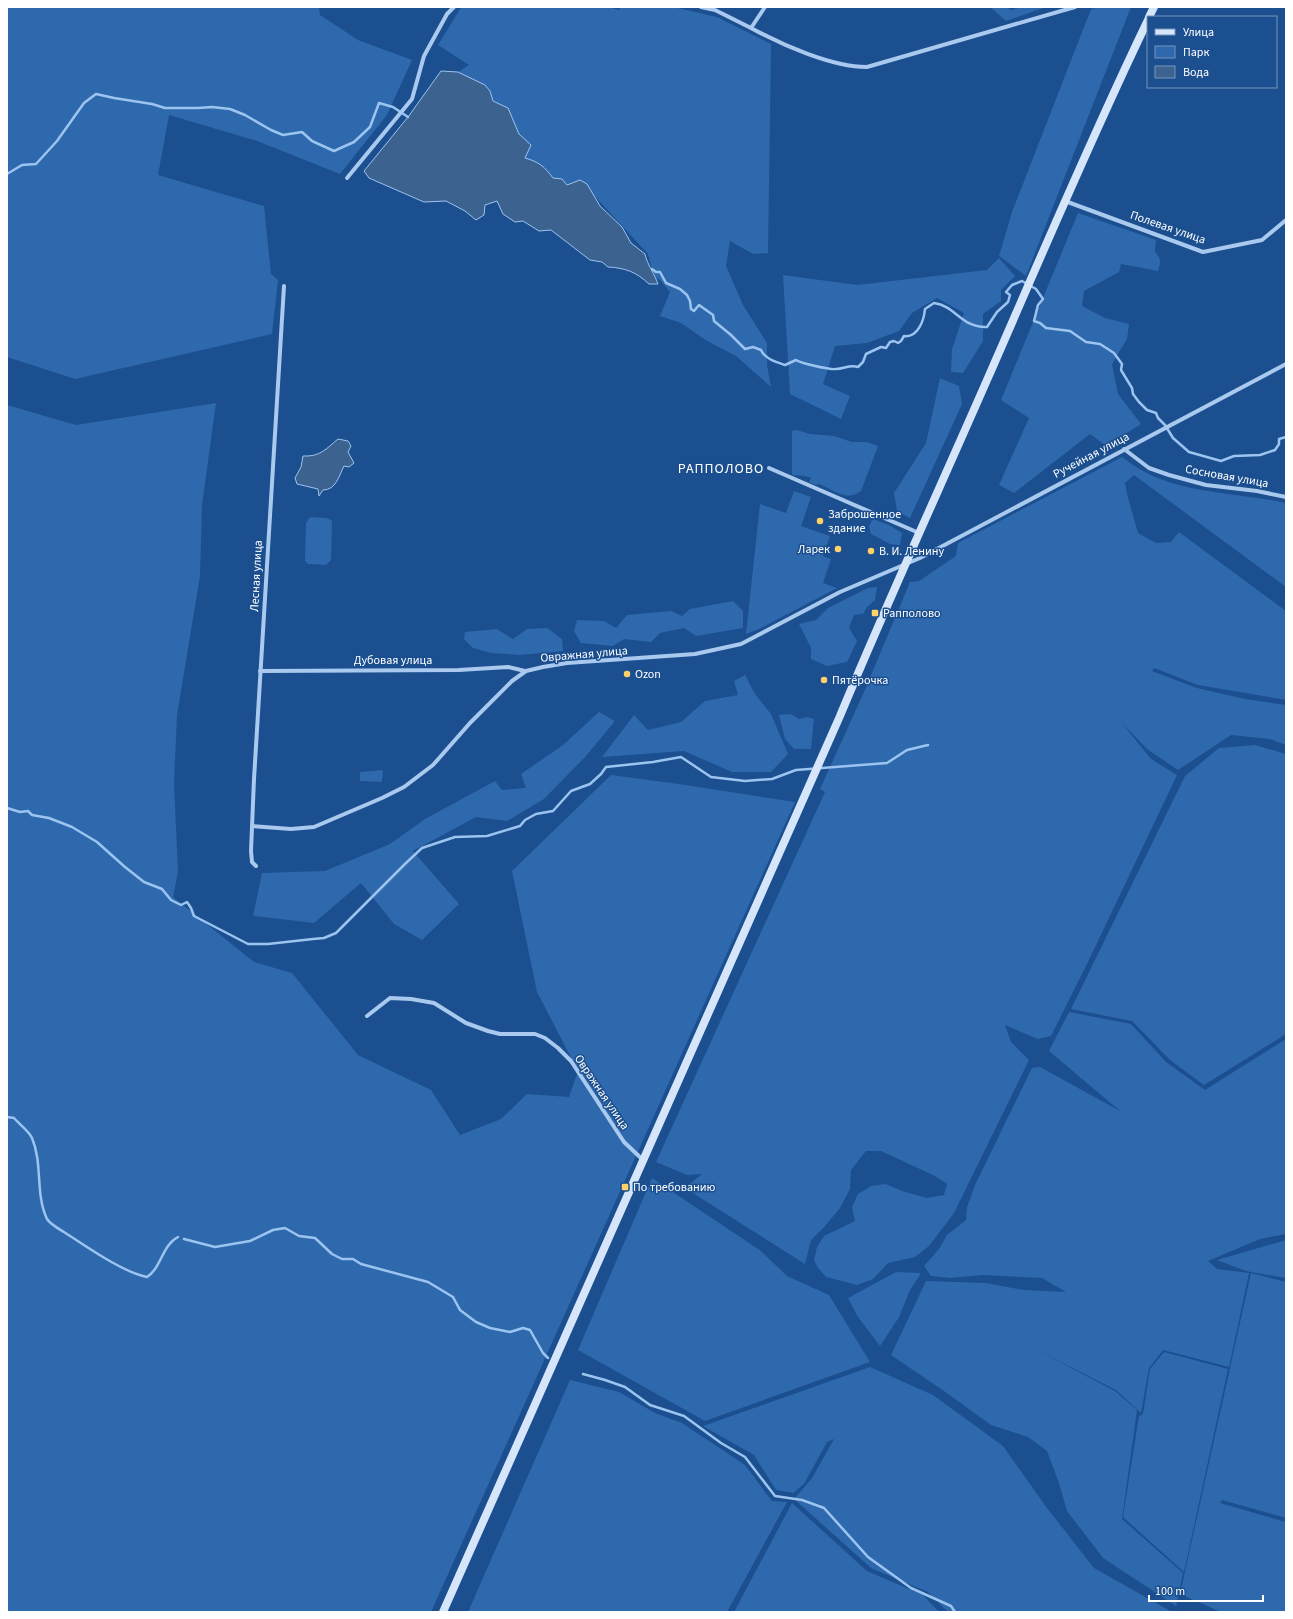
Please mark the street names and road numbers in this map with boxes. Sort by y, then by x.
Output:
street label: Полевая улица [1128,207,1208,248]
street label: Ручейная улица [1050,428,1132,483]
street label: Сосновая улица [1184,461,1270,492]
street label: Лесная улица [246,540,267,612]
street label: Овражная улица [540,642,628,667]
street label: Дубовая улица [354,652,432,669]
street label: Овражная улица [570,1051,633,1133]

